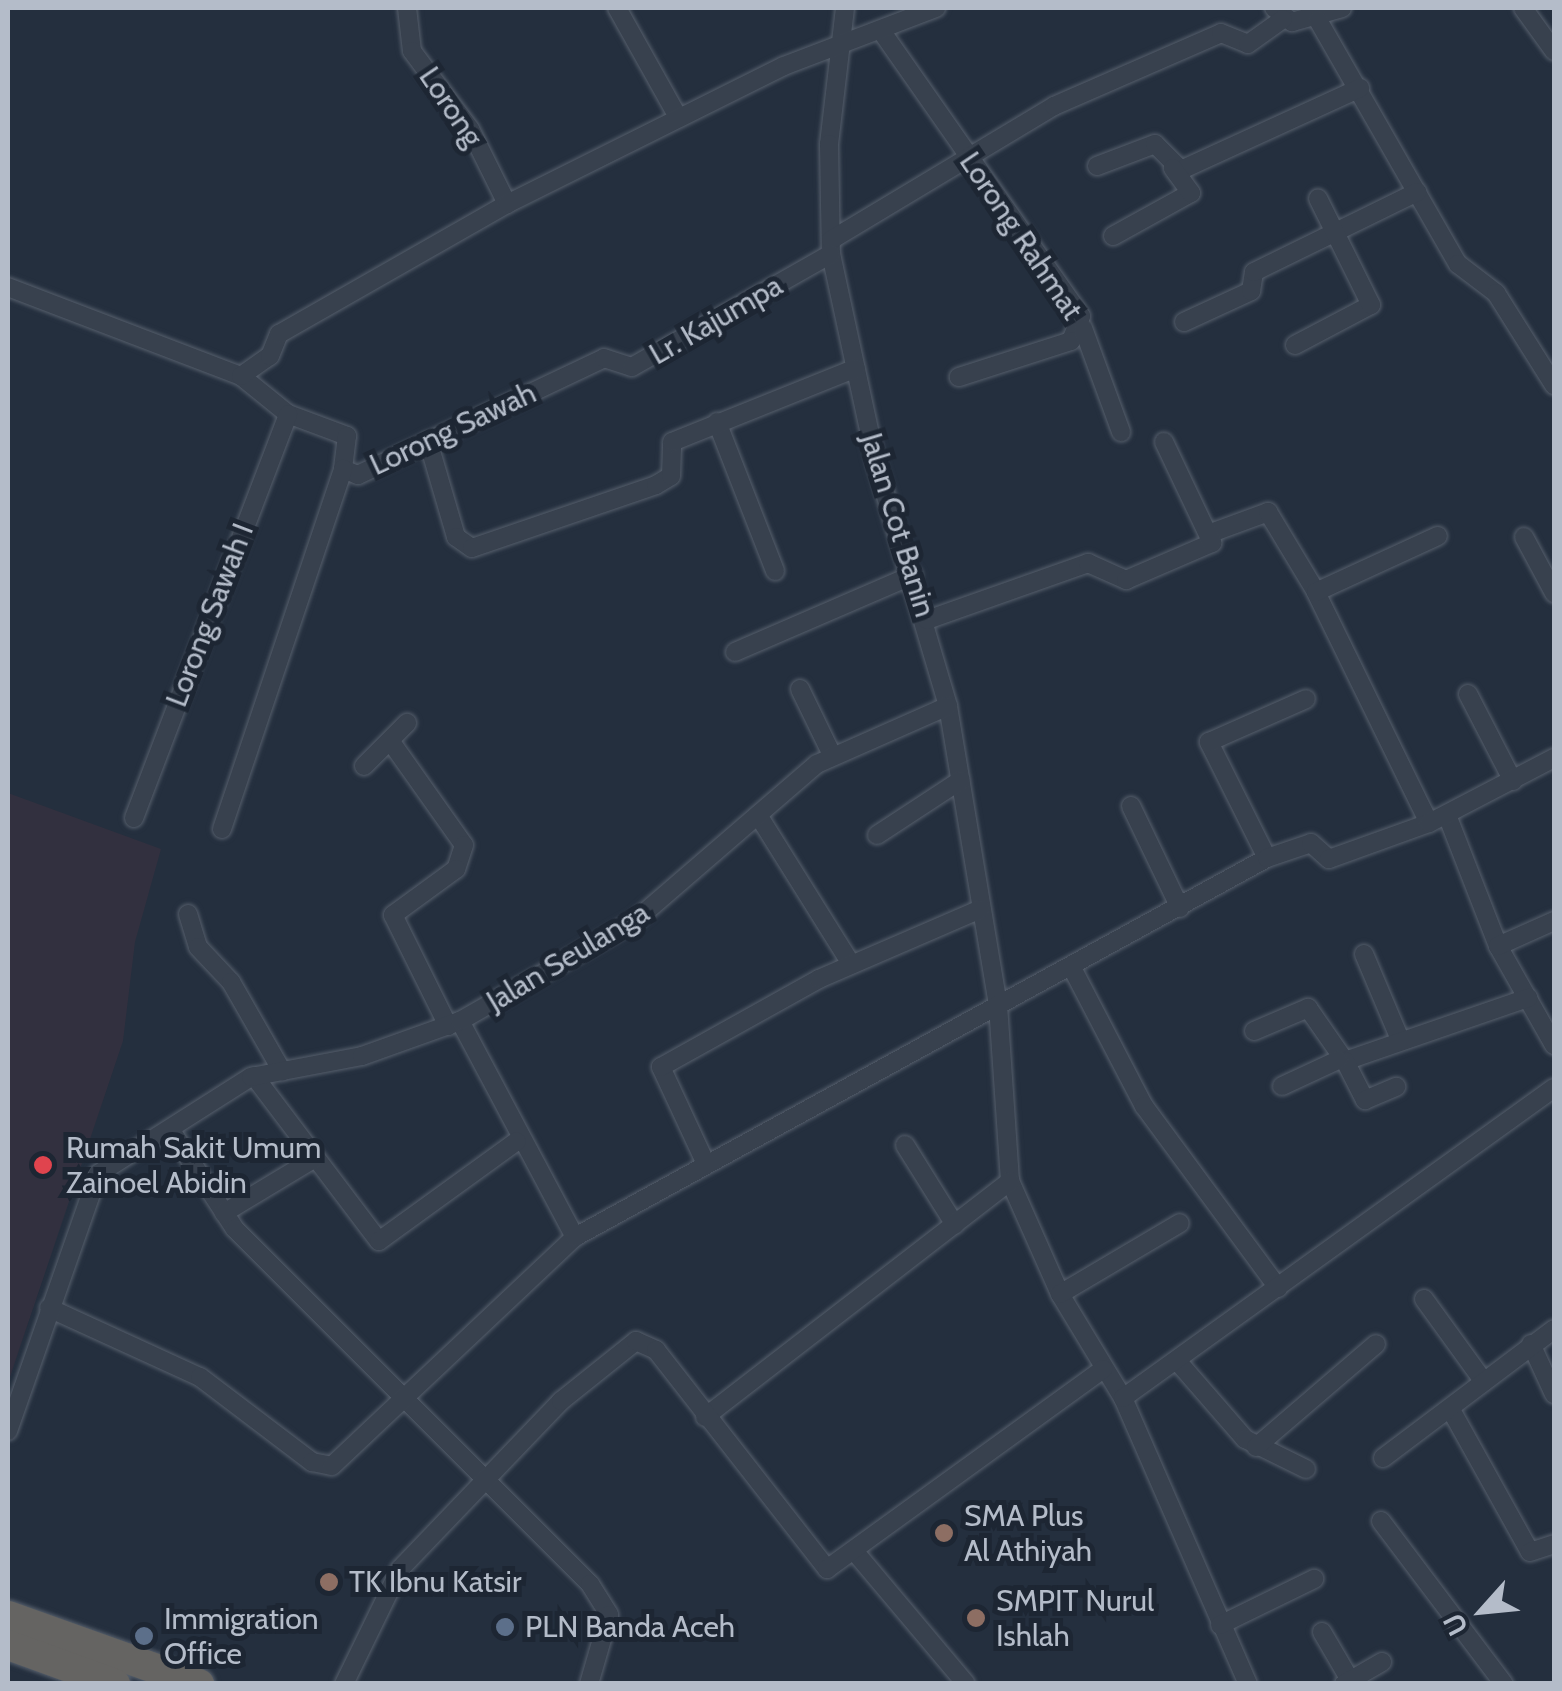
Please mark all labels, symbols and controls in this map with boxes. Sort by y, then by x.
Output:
street label: Lorong [411,60,491,154]
street label: Lorong Rahmat [952,145,1090,327]
street label: Lr. Kajumpa [643,268,789,372]
street label: Lorong Sawah [364,375,542,483]
street label: Jalan Cot Banin [853,429,943,621]
street label: Lorong Sawah I [159,518,261,712]
street label: Jalan Seulanga [480,894,656,1020]
place label: Rumah Sakit Umum Zainoel Abidin [66,1130,321,1200]
marker: Rumah Sakit Umum Zainoel Abidin [30,1152,56,1178]
place label: SMA Plus Al Athiyah [964,1498,1092,1568]
marker: SMA Plus Al Athiyah [933,1522,955,1544]
north arrow [1432,1561,1532,1661]
place label: TK Ibnu Katsir [349,1564,521,1600]
marker: TK Ibnu Katsir [318,1571,340,1593]
place label: SMPIT Nurul Ishlah [996,1583,1154,1654]
place label: Immigration Office [164,1601,318,1672]
marker: SMPIT Nurul Ishlah [965,1607,987,1629]
text: U [1436,1608,1475,1641]
place label: PLN Banda Aceh [525,1609,735,1645]
marker: PLN Banda Aceh [494,1616,516,1638]
marker: Immigration Office [133,1625,155,1647]

